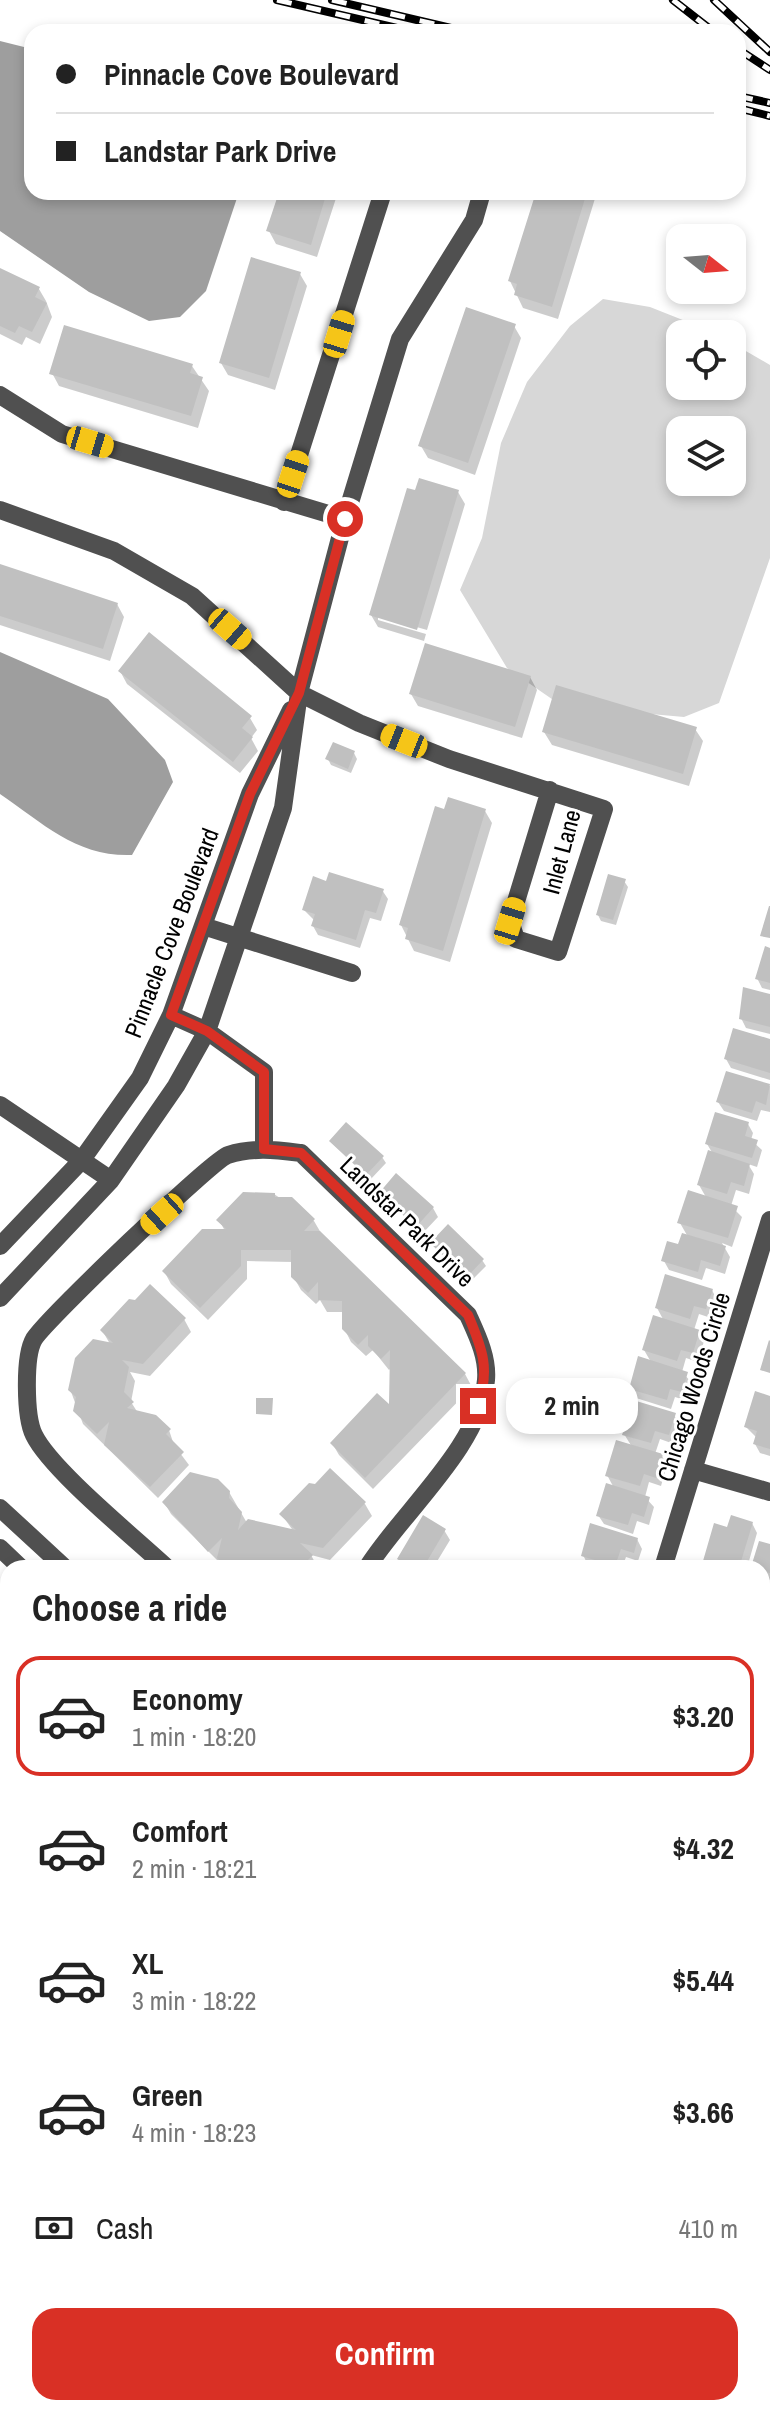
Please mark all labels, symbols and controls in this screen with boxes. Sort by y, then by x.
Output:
text: Pinnacle Cove Boulevard [104,54,399,94]
text: Landstar Park Drive [104,131,336,171]
north arrow [666,224,746,304]
map controls [666,224,746,496]
car [321,308,357,360]
button: locate [666,320,746,400]
button: layers [666,416,746,496]
car [64,424,116,460]
car [274,447,312,501]
route start [327,501,363,537]
car [204,604,256,654]
car [377,721,431,761]
street label: Inlet Lane [534,806,588,898]
street label: Pinnacle Cove Boulevard [116,823,226,1042]
car [492,895,528,947]
street label: Landstar Park Drive [334,1149,482,1294]
car [136,1189,188,1239]
street label: Chicago Woods Circle [649,1288,737,1485]
callout: 2 min [506,1378,638,1434]
route end [460,1388,496,1424]
text: 2 min [544,1388,600,1423]
text: Choose a ride [32,1584,227,1632]
text: Economy [132,1679,243,1719]
icon: car [36,1680,108,1752]
text: $3.20 [672,1696,734,1736]
text: 1 min · 18:20 [132,1719,256,1754]
text: Comfort [132,1811,228,1851]
icon: car [36,1812,108,1884]
text: $4.32 [672,1828,734,1868]
text: 2 min · 18:21 [132,1851,256,1886]
text: XL [132,1943,163,1983]
icon: car [36,1944,108,2016]
text: $5.44 [672,1960,734,2000]
text: 3 min · 18:22 [132,1983,256,2018]
text: Green [132,2075,203,2115]
icon: car [36,2076,108,2148]
text: $3.66 [672,2092,734,2132]
text: 4 min · 18:23 [132,2115,256,2150]
icon: cash [32,2206,76,2250]
text: Cash [96,2208,153,2248]
text: 410 m [679,2211,738,2246]
button: Confirm [32,2308,738,2400]

